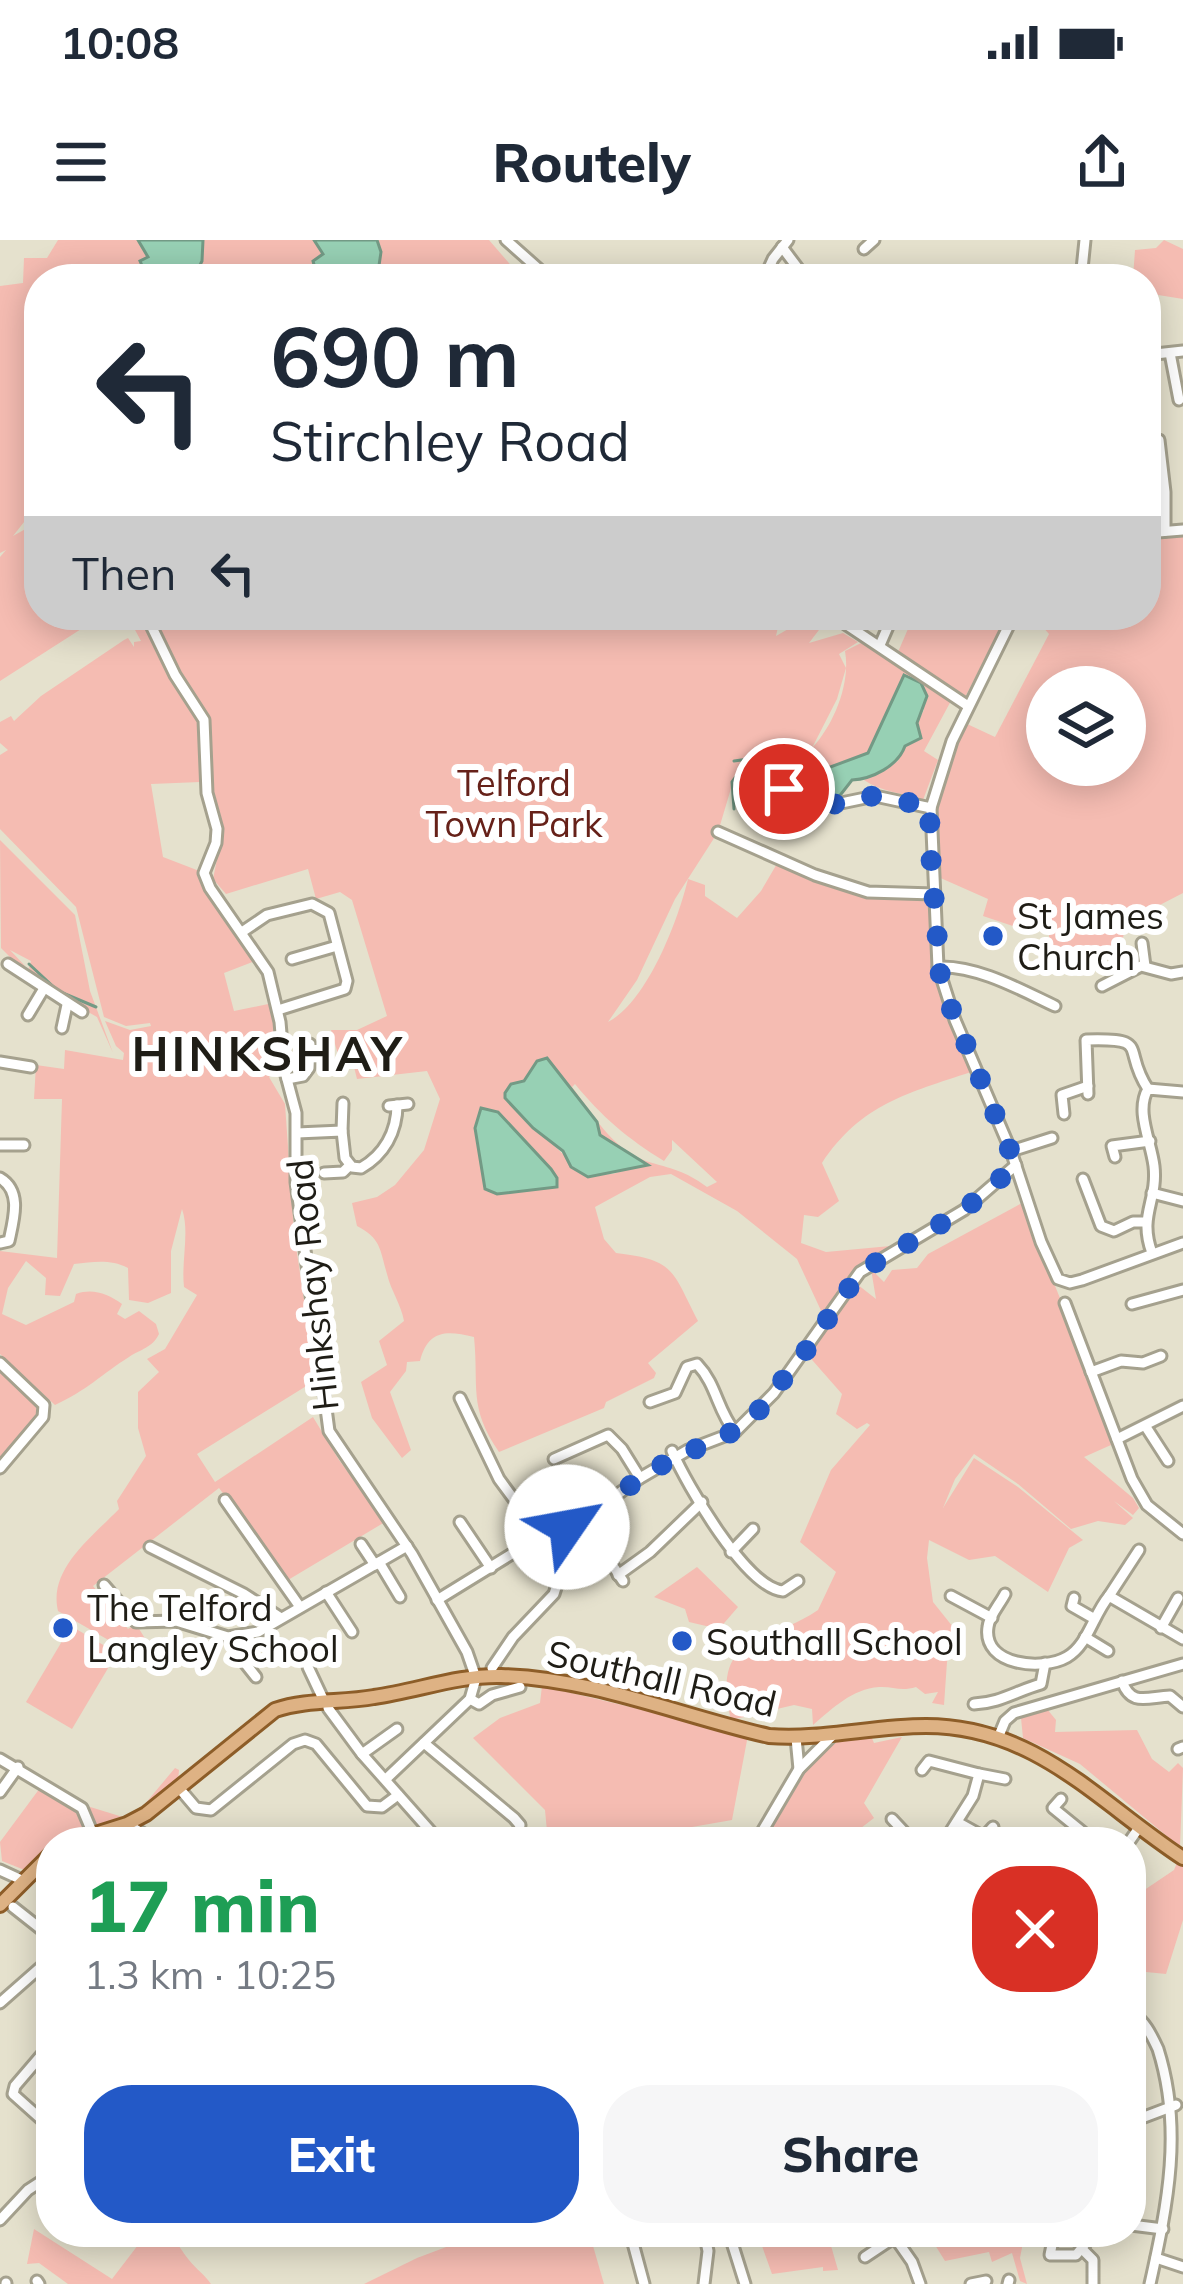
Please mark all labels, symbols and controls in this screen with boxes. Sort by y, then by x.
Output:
text: 10:08 [60,14,179,70]
text: Routely [492,128,691,196]
icon: menu [48,129,114,195]
icon: share [1069,129,1135,195]
text: 690 m [270,303,520,408]
icon: left [72,312,228,468]
text: Stirchley Road [270,407,630,475]
icon: left [200,540,266,606]
text: Then [72,545,176,601]
map controls [1026,666,1146,786]
button: layers [1026,666,1146,786]
pin [733,738,835,840]
icon: arrive [751,756,817,822]
park label: Telford Town Park [426,760,603,846]
place label: St James Church [1017,893,1164,979]
marker: St James Church [980,923,1006,949]
district label: HINKSHAY [131,1023,405,1083]
street label: Hinkshay Road [276,1157,348,1413]
position arrow [504,1464,630,1590]
place label: The Telford Langley School [87,1585,338,1671]
marker: The Telford Langley School [50,1615,76,1641]
place label: Southall School [706,1619,963,1664]
marker: Southall School [669,1628,695,1654]
street label: Southall Road [543,1630,781,1726]
text: 17 min [84,1860,320,1950]
button: close [972,1866,1098,1992]
text: 1.3 km · 10:25 [84,1950,336,1999]
button: Exit [84,2085,579,2223]
button: Share [603,2085,1098,2223]

